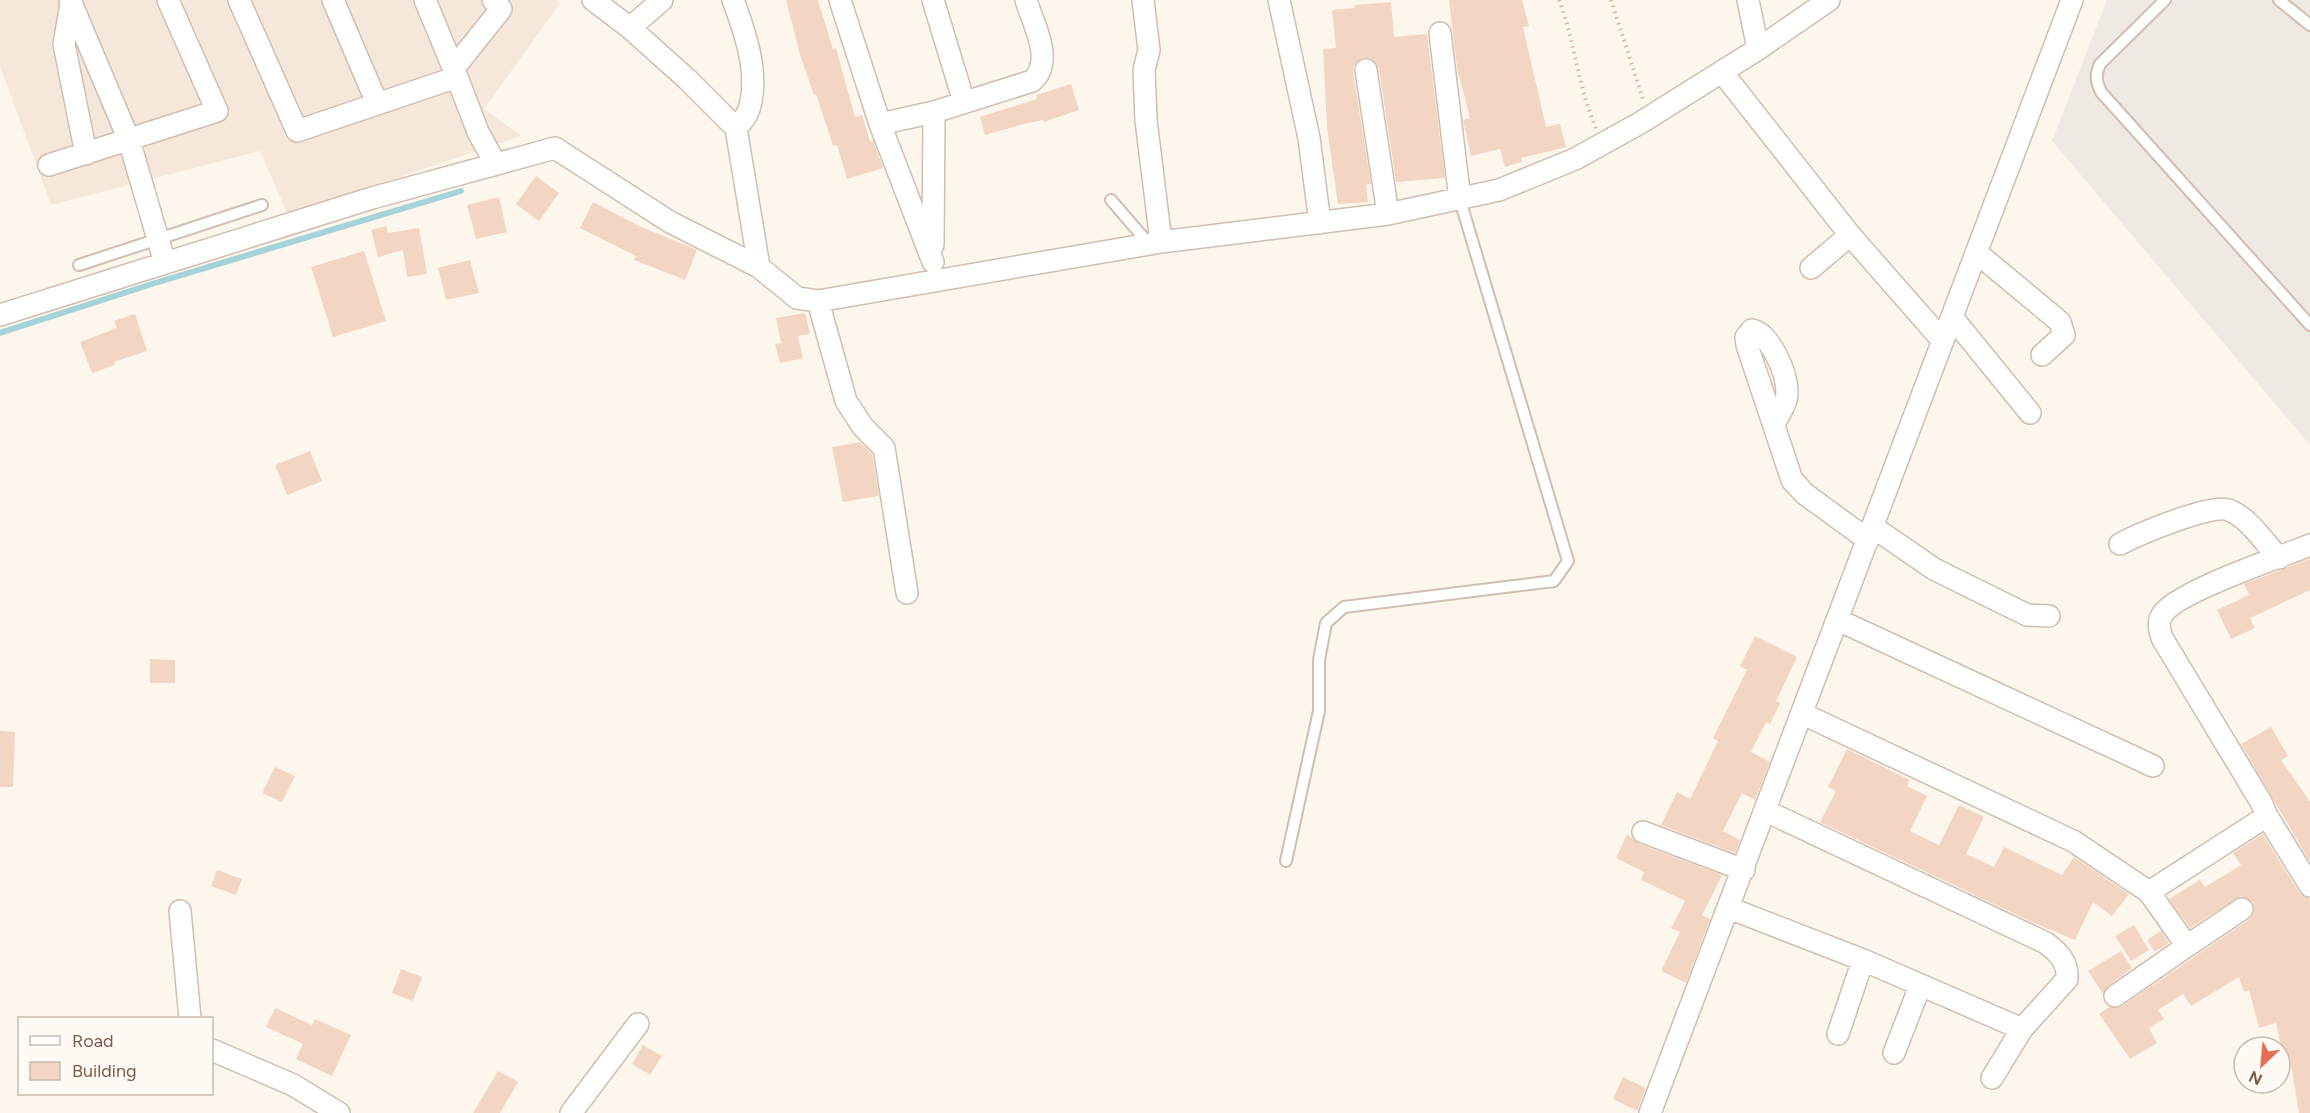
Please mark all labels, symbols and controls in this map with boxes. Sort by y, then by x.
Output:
legend [18,1017,213,1095]
text: Road [72,1030,113,1052]
north arrow [2232,1035,2292,1095]
text: Building [72,1060,137,1082]
text: N [2246,1067,2265,1089]

